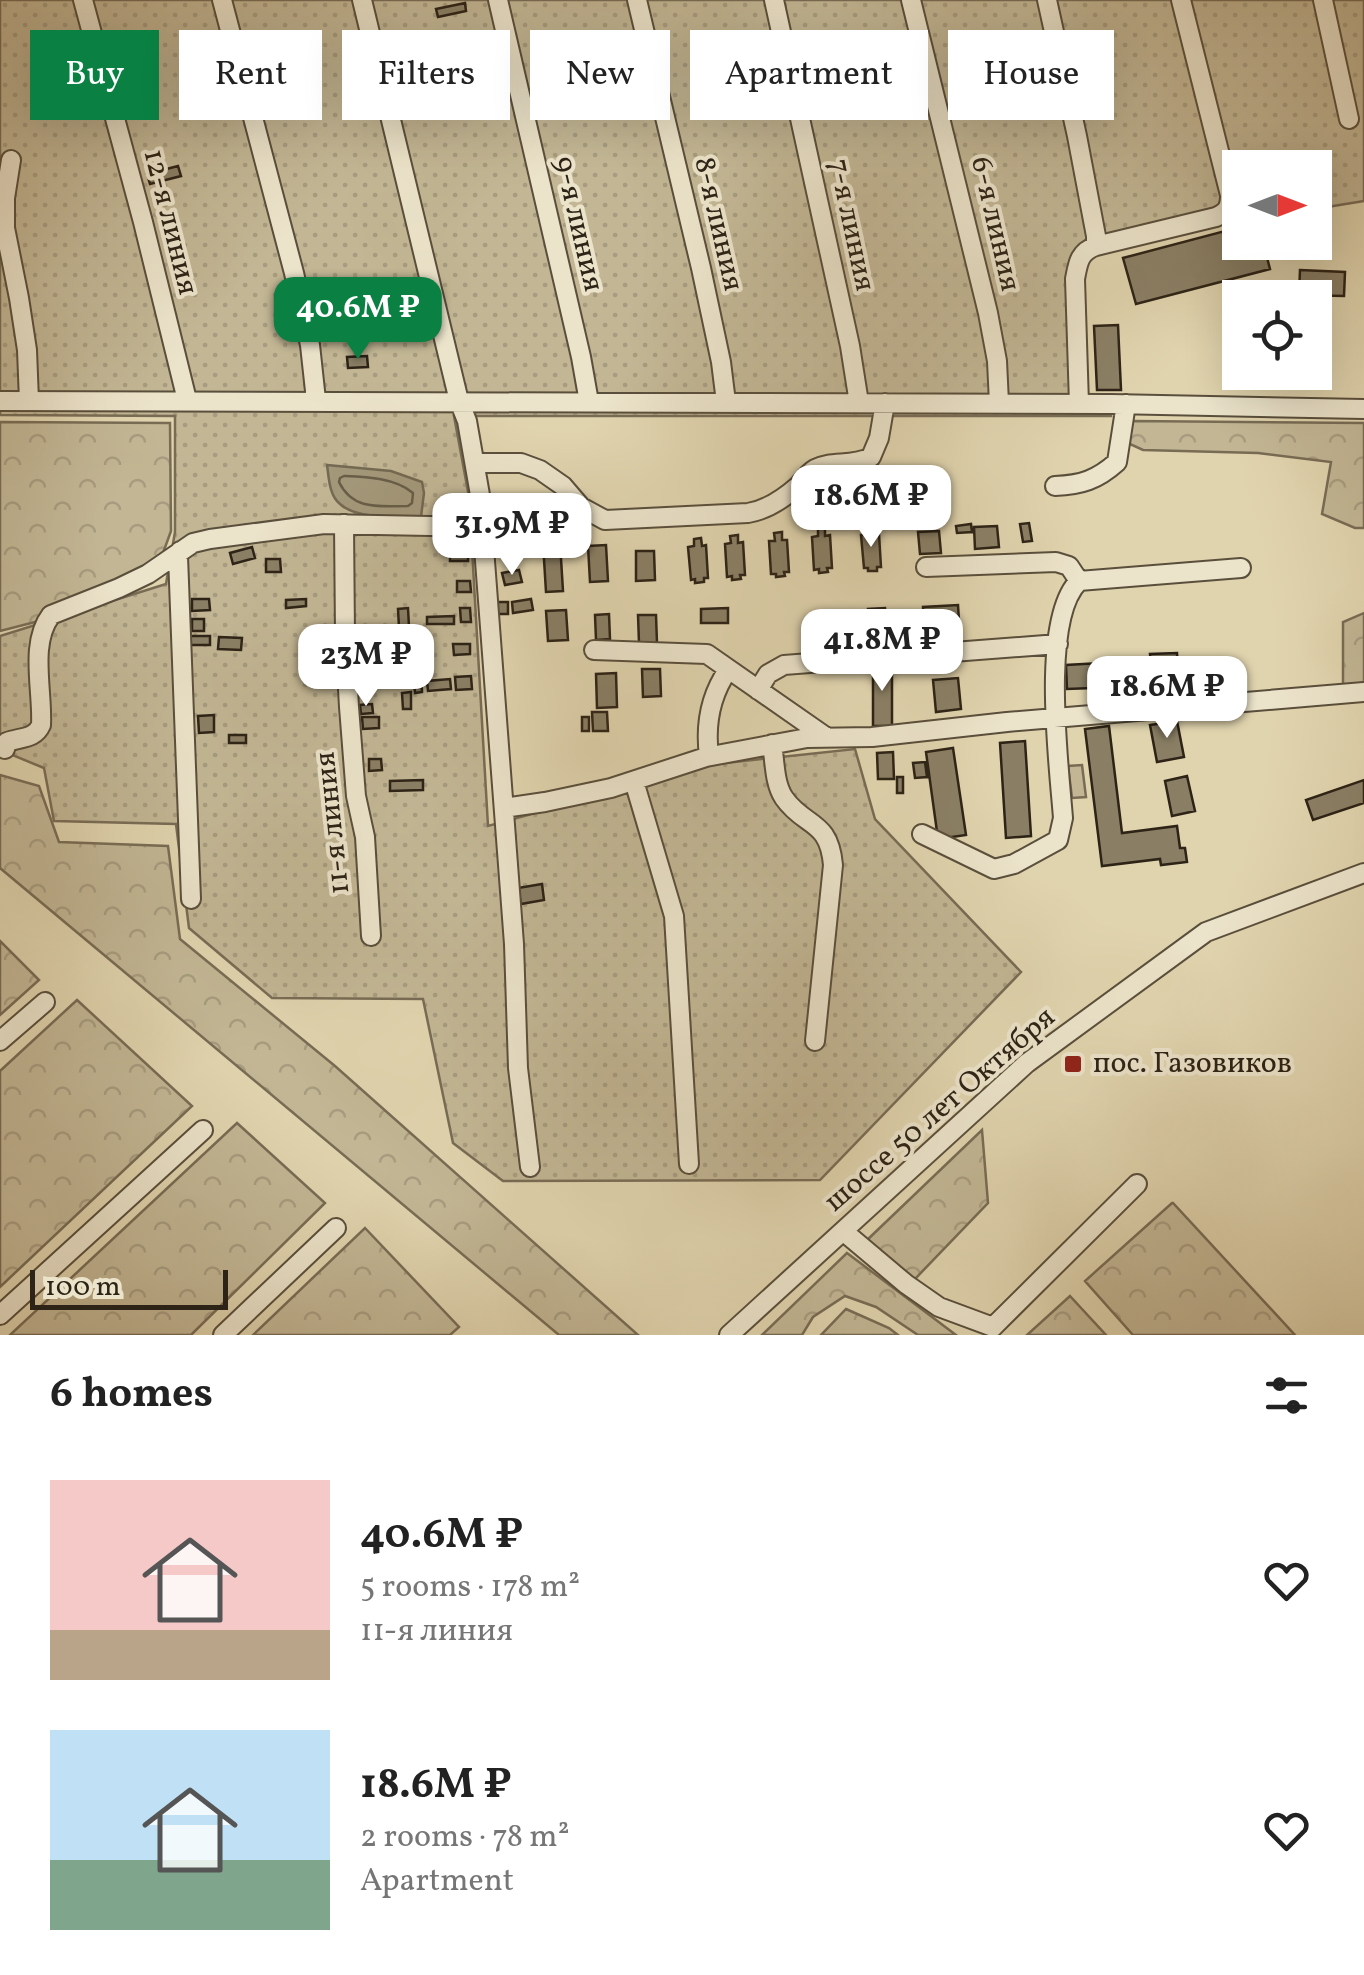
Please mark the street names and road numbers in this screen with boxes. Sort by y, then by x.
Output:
street label: 12-я линия [132,145,208,299]
street label: 9-я линия [542,152,614,296]
street label: 6-я линия [959,152,1031,296]
street label: 8-я линия [682,153,754,295]
street label: 7-я линия [816,155,886,295]
street label: 11-я линия [305,749,361,897]
street label: шоссе 50 лет Октября [815,998,1065,1222]

